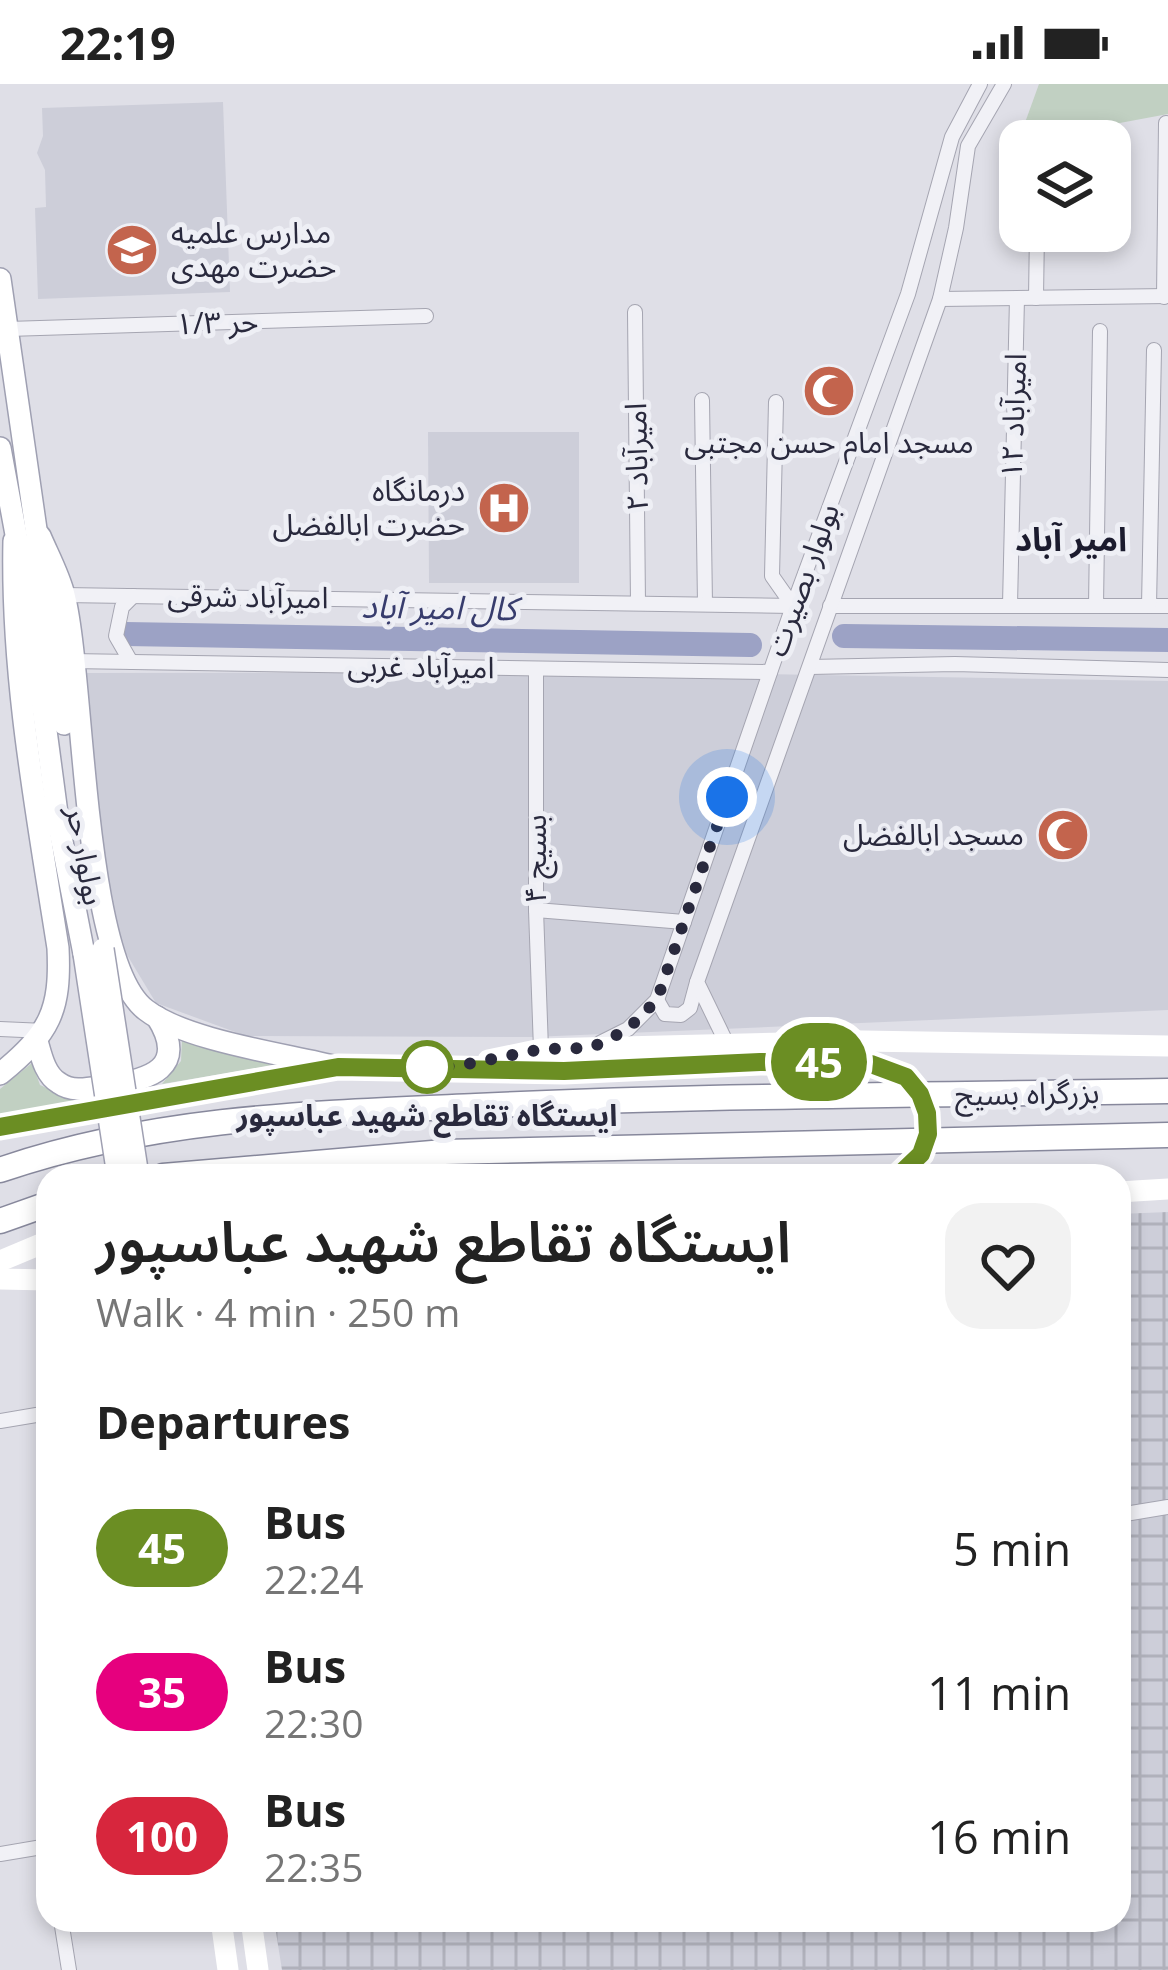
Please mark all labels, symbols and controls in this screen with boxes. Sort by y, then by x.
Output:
text: 22:19 [60,12,176,73]
map controls [999,120,1131,252]
button: layers [999,120,1131,252]
place label: مدارس علمیه حضرت مهدی [171,211,336,286]
school or university icon: مدارس علمیه حضرت مهدی [104,222,160,278]
street label: حر ۱/۳ [175,300,259,343]
street label: امیرآباد ۱۲ [990,353,1035,479]
mosque icon: مسجد امام حسن مجتبی [801,363,857,419]
street label: امیرآباد ۲ [614,403,657,512]
place label: مسجد امام حسن مجتبی [684,421,974,465]
place label: درمانگاه حضرت ابالفضل [272,469,465,544]
hospital icon: درمانگاه حضرت ابالفضل [476,480,532,536]
street label: بولوار بصیرت [755,498,848,661]
district label: امیر آباد [1015,516,1127,561]
street label: امیرآباد شرقی [167,574,329,617]
water label: کال امیر آباد [361,583,524,630]
street label: امیرآباد غربی [347,644,495,687]
your location [697,767,757,827]
street label: بولوار حر [57,802,115,908]
mosque icon: مسجد ابالفضل [1035,807,1091,863]
place label: مسجد ابالفضل [843,813,1024,854]
street label: بسیج ۴ [514,814,558,904]
line badge: 45 [765,1023,873,1101]
text: 45 [795,1033,843,1090]
marker: ایستگاه تقاطع شهید عباسپور [402,1042,452,1092]
street label: بزرگراه بسیج [954,1071,1100,1117]
place label: ایستگاه تقاطع شهید عباسپور [234,1094,618,1138]
text: ایستگاه تقاطع شهید عباسپور [96,1201,791,1279]
button: heart [945,1203,1071,1329]
text: Walk · 4 min · 250 m [96,1285,460,1338]
text: Departures [96,1391,351,1452]
text: Bus [264,1491,346,1552]
text: 5 min [953,1518,1071,1579]
text: 45 [138,1519,186,1576]
text: 22:24 [264,1552,363,1605]
text: Bus [264,1635,346,1696]
text: 11 min [927,1662,1071,1723]
text: 35 [138,1663,186,1720]
text: 22:30 [264,1696,363,1749]
text: Bus [264,1779,346,1840]
text: 16 min [927,1806,1071,1867]
text: 100 [126,1807,198,1864]
text: 22:35 [264,1840,363,1893]

